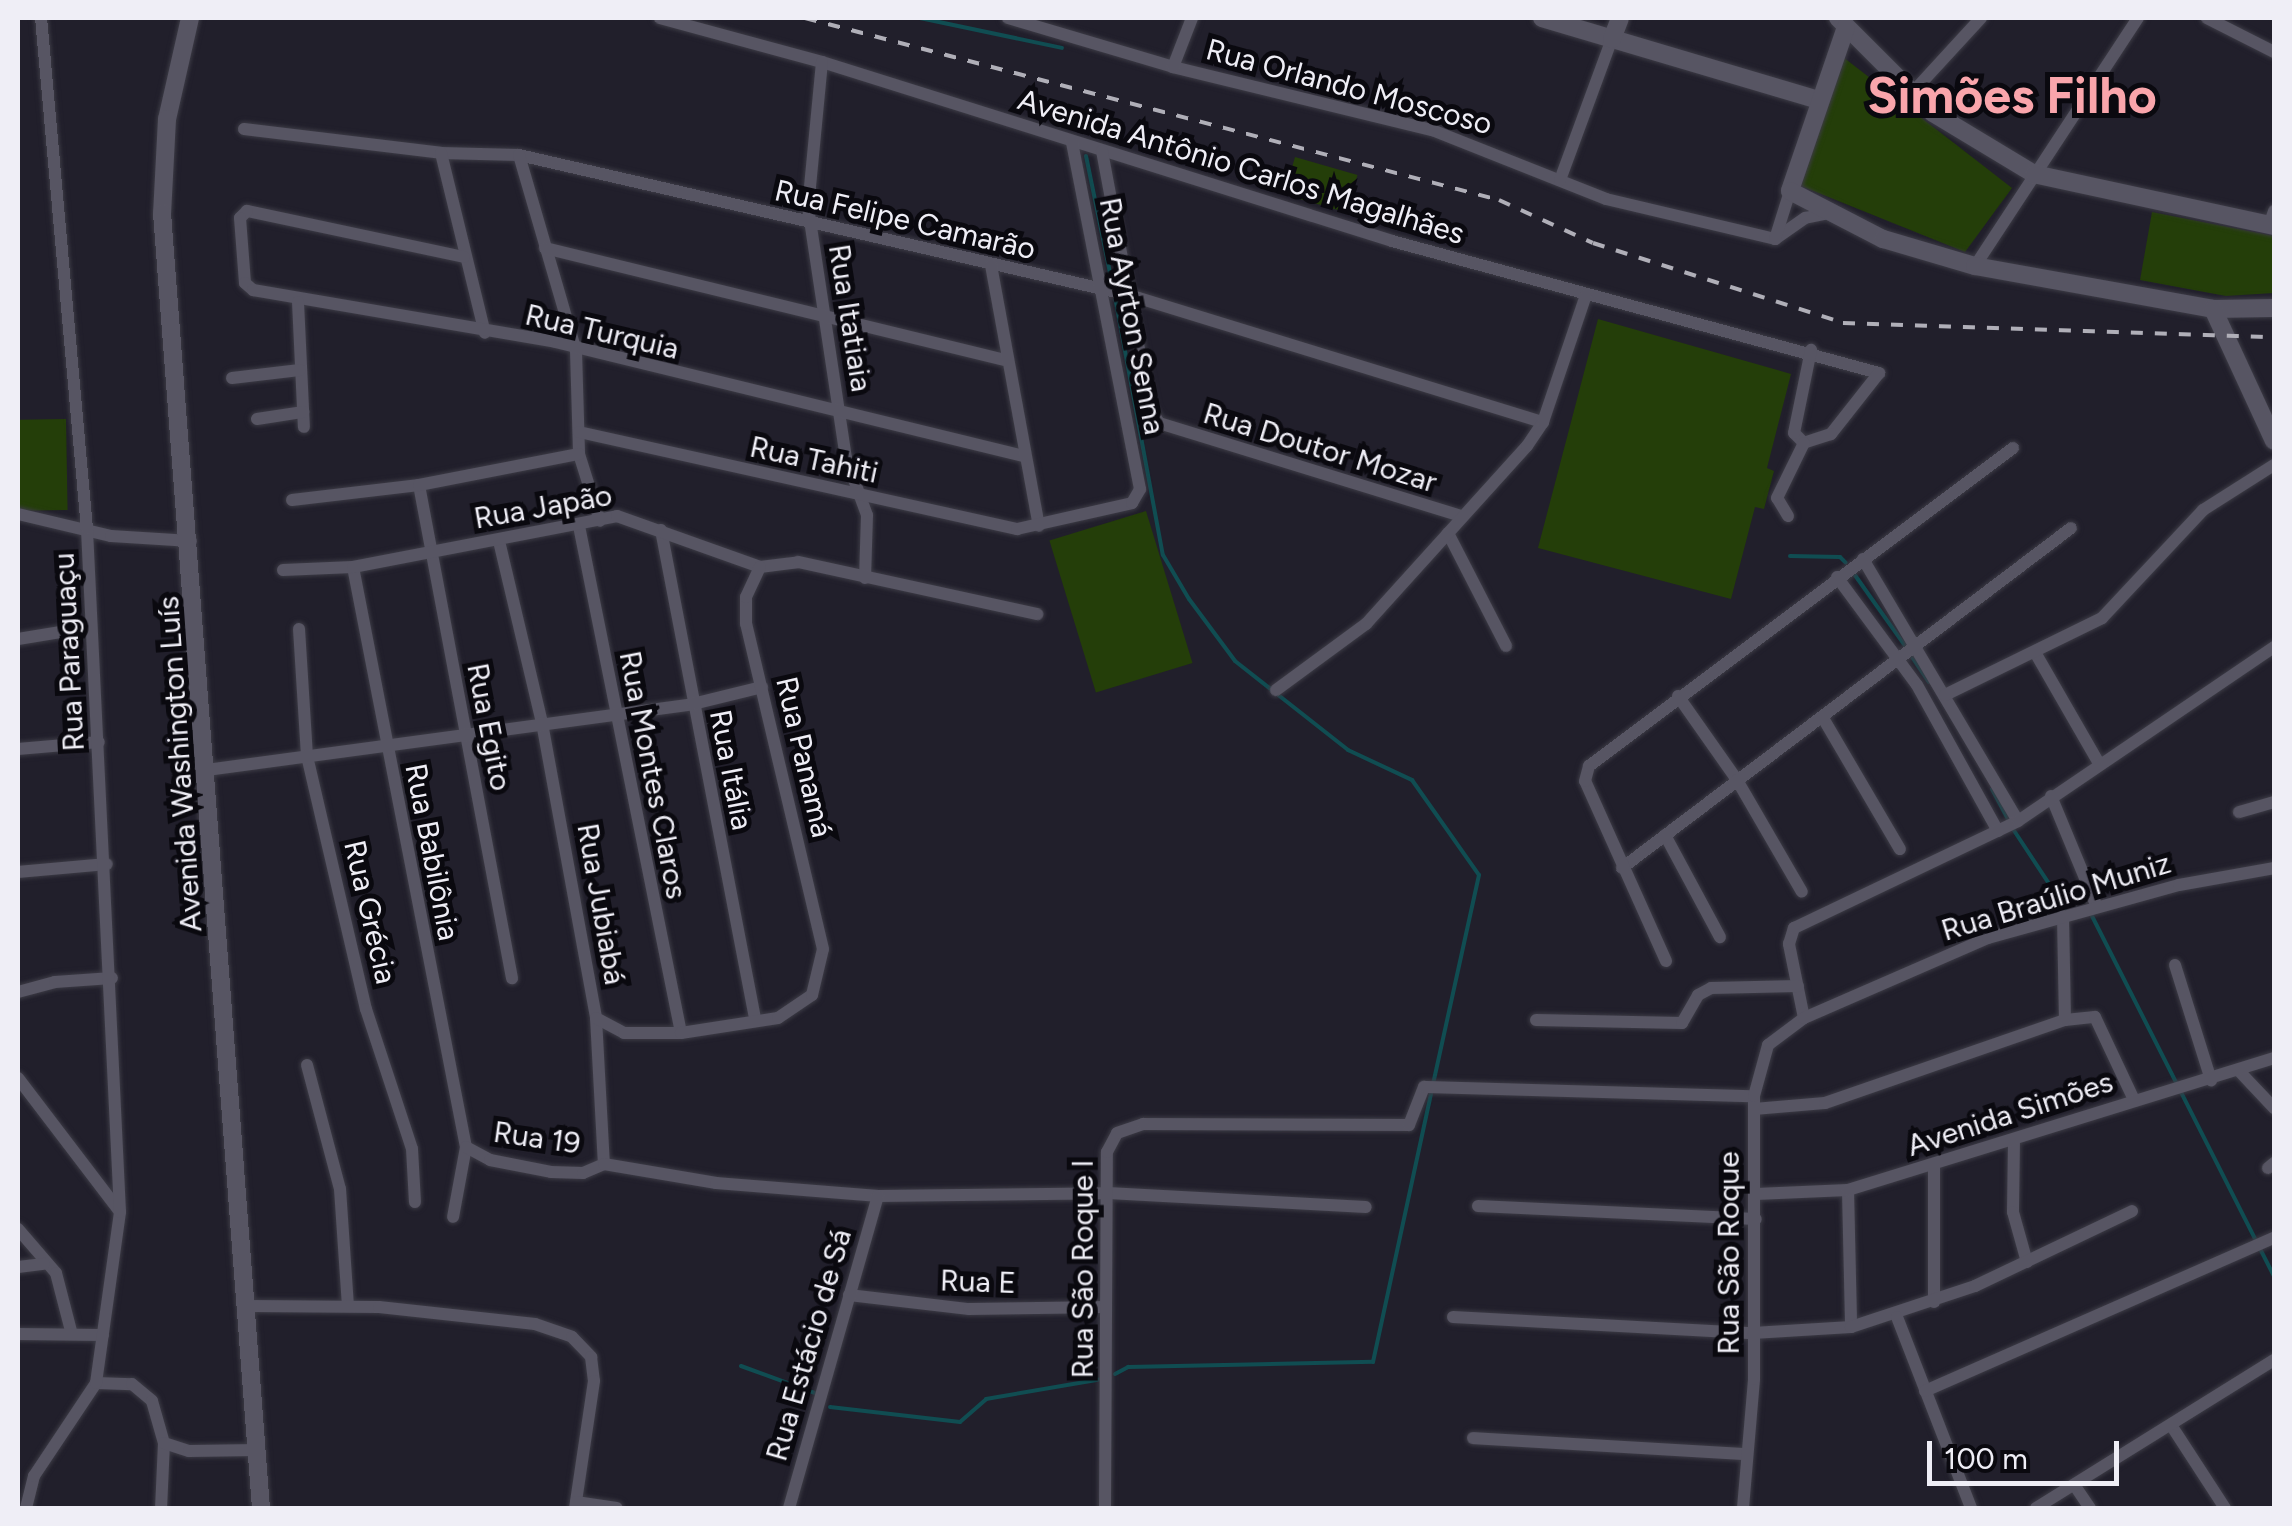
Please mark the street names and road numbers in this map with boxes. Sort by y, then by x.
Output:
street label: Rua Orlando Moscoso [1202,32,1496,142]
street label: Avenida Antônio Carlos Magalhães [1013,82,1469,252]
street label: Rua Felipe Camarão [771,173,1039,267]
street label: Rua Ayrton Senna [1091,195,1173,437]
street label: Rua Itatiaia [821,242,879,394]
street label: Rua Turquia [522,297,682,367]
street label: Rua Doutor Mozar [1199,395,1441,501]
street label: Rua Tahiti [747,429,881,491]
street label: Rua Japão [471,477,615,537]
street label: Rua Paraguaçu [46,552,92,752]
street label: Avenida Washington Luís [150,595,210,933]
street label: Rua Montes Claros [611,648,695,902]
street label: Rua Egito [459,660,519,794]
street label: Rua Panamá [768,673,840,841]
street label: Rua Itália [702,707,760,833]
street label: Rua Babilônia [397,761,467,943]
street label: Rua Jubiabá [569,821,633,987]
street label: Rua Grécia [336,837,404,987]
street label: Rua Braúlio Muniz [1937,845,2175,949]
street label: Avenida Simões [1903,1064,2117,1164]
street label: Rua 19 [491,1114,583,1162]
street label: Rua São Roque [1711,1151,1747,1355]
street label: Rua São Roque I [1065,1160,1101,1378]
street label: Rua Estácio de Sá [759,1225,859,1465]
street label: Rua E [939,1263,1017,1301]

